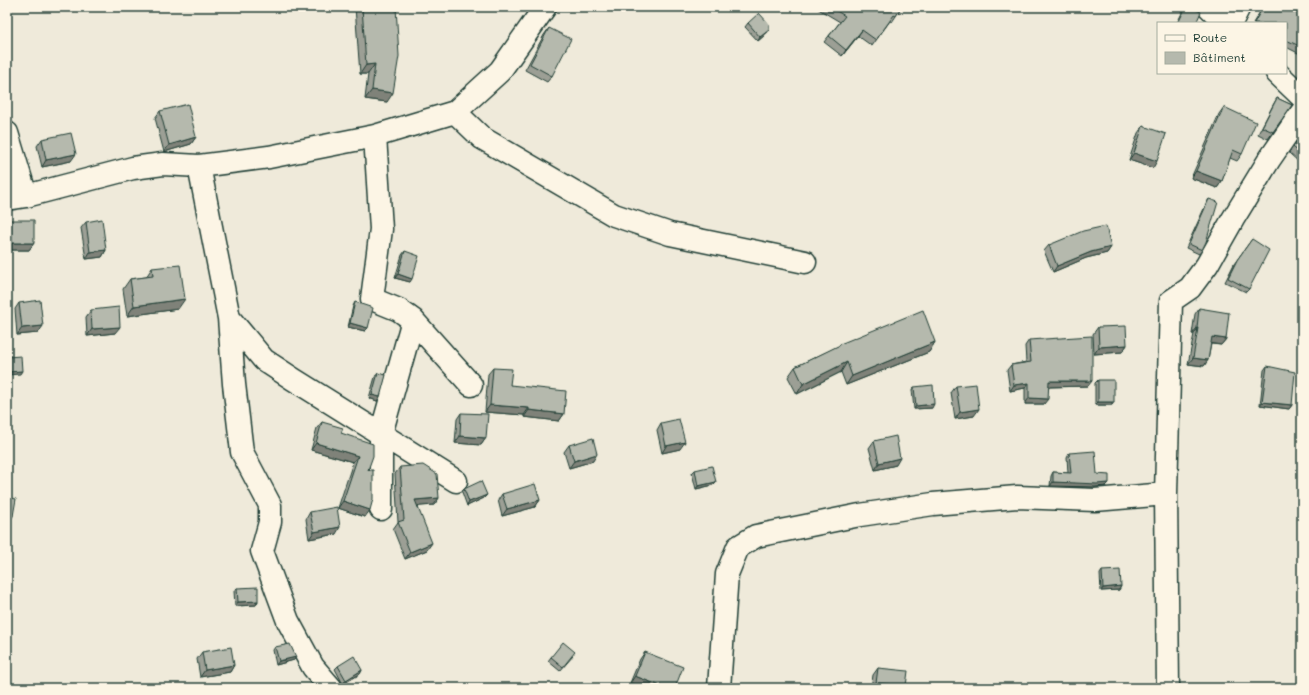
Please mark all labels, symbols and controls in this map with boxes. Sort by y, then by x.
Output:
legend [1157,22,1287,74]
text: Route [1193,29,1227,45]
text: Bâtiment [1193,49,1246,65]

